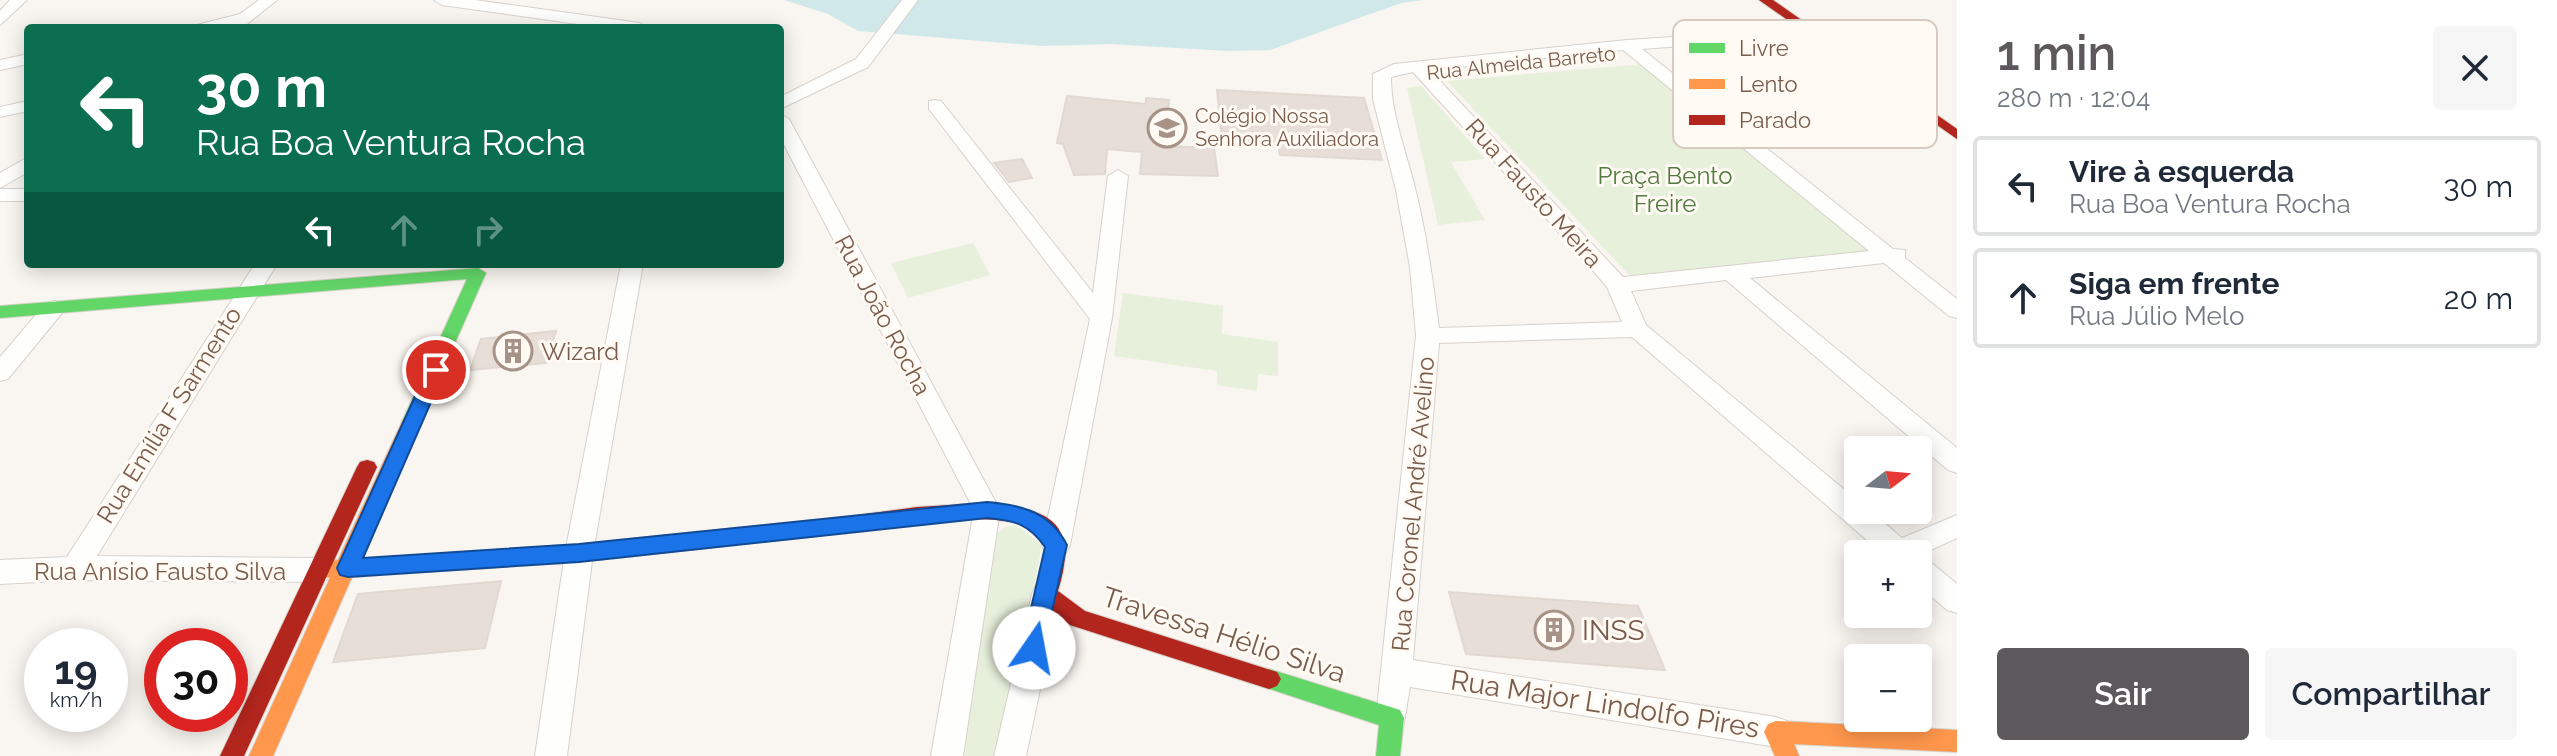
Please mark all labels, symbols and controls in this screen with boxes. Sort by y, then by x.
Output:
legend [1673,20,1937,148]
text: 1 min [1997,25,2116,81]
button: close [2433,26,2517,110]
text: Livre [1739,35,1789,61]
street label: Rua Almeida Barreto [1425,41,1617,85]
text: 30 m [196,54,327,120]
icon: left [64,56,168,160]
text: Lento [1739,71,1797,97]
text: 280 m · 12:04 [1997,83,2150,113]
place label: Colégio Nossa Senhora Auxiliadora [1195,104,1379,151]
school or university icon: Colégio Nossa Senhora Auxiliadora [1146,107,1188,149]
text: Parado [1739,107,1811,133]
street label: Rua Fausto Meira [1460,113,1608,273]
text: Rua Boa Ventura Rocha [196,121,586,163]
text: Vire à esquerda [2069,154,2294,189]
park label: Praça Bento Freire [1598,161,1732,218]
icon: left [2001,164,2045,208]
text: 30 m [2443,169,2513,204]
text: Rua Boa Ventura Rocha [2069,189,2351,219]
icon: left [298,208,342,252]
icon: ahead [382,208,426,252]
icon: right [466,208,510,252]
street label: Rua João Rocha [829,230,937,400]
text: Siga em frente [2069,266,2279,301]
icon: ahead [2001,276,2045,320]
text: 20 m [2444,281,2513,316]
street label: Rua Emília F Sarmento [91,301,247,529]
text: Rua Júlio Melo [2069,301,2244,331]
building icon: Wizard [492,330,534,372]
pin [402,336,470,404]
place label: Wizard [541,337,619,366]
icon: arrive [414,348,458,392]
street label: Rua Coronel André Avelino [1386,355,1440,653]
north arrow [1844,436,1932,524]
map controls [1844,436,1932,732]
button: + [1844,540,1932,628]
street label: Rua Anísio Fausto Silva [34,557,286,586]
street label: Travessa Hélio Silva [1098,580,1350,690]
position arrow [992,606,1076,690]
building icon: INSS [1533,609,1575,651]
place label: INSS [1582,614,1645,647]
speed limit sign: 30 [144,628,248,732]
button: − [1844,644,1932,732]
text: 19 [54,646,98,693]
button: Sair [1997,648,2249,740]
button: Compartilhar [2265,648,2517,740]
street label: Rua Major Lindolfo Pires [1448,663,1762,745]
text: km/h [50,688,102,712]

